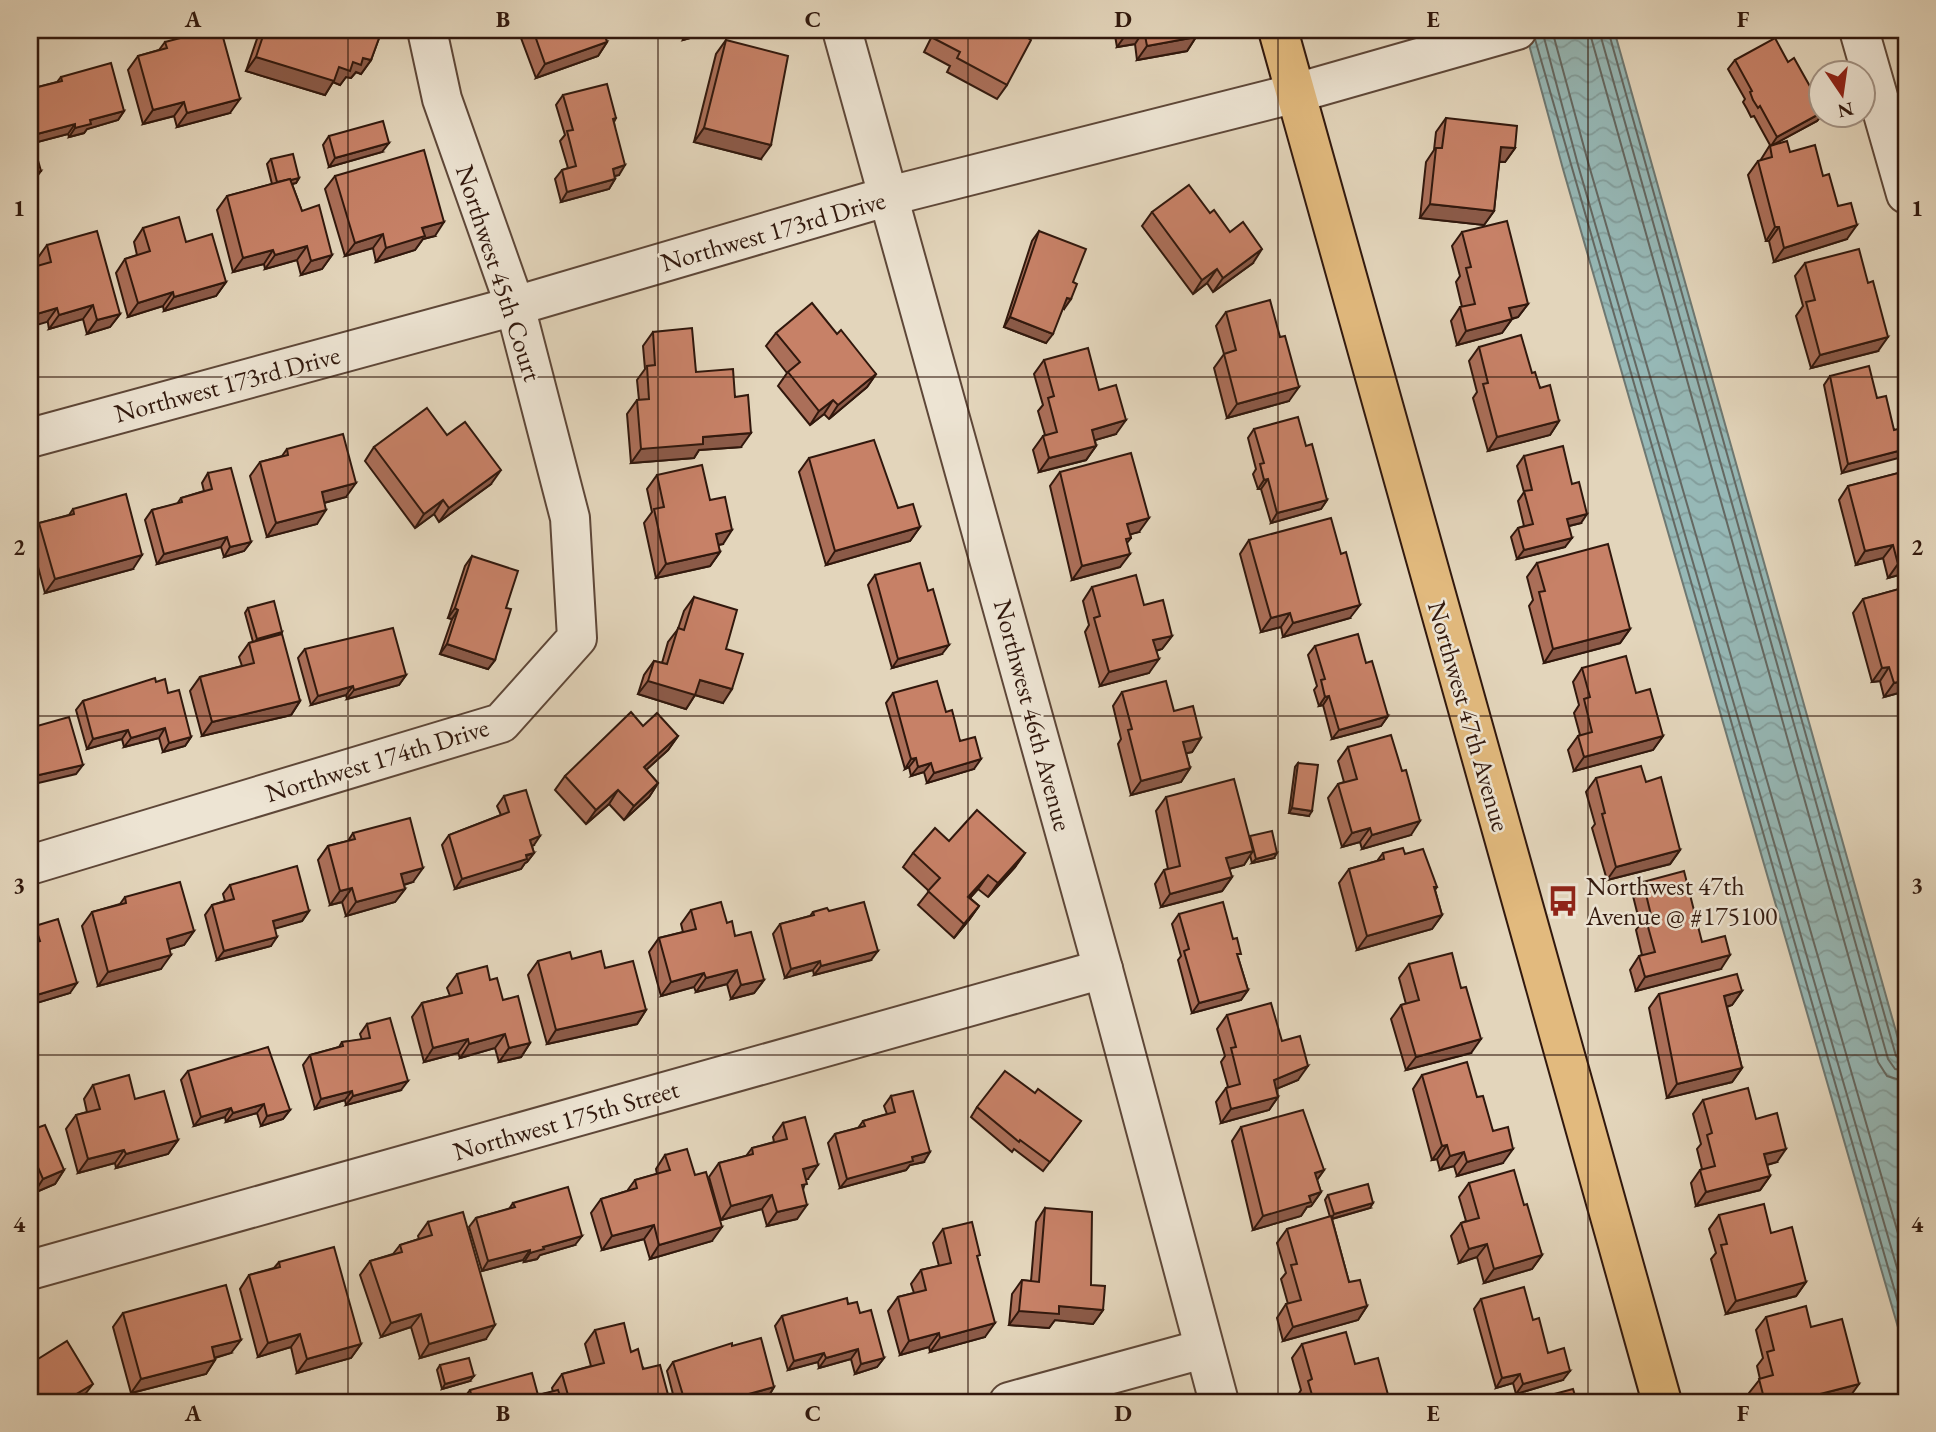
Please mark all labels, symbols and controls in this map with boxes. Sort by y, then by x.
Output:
text: A [184,4,202,34]
text: B [496,4,510,34]
text: C [805,4,821,34]
text: D [1114,4,1132,34]
text: E [1426,4,1440,34]
text: F [1737,4,1750,34]
north arrow [1806,60,1876,130]
text: N [1835,96,1856,124]
street label: Northwest 45th Court [448,160,550,386]
street label: Northwest 173rd Drive [657,183,889,279]
text: 1 [13,193,25,223]
text: 1 [1911,193,1923,223]
street label: Northwest 173rd Drive [110,338,344,430]
text: 2 [13,532,25,562]
text: 2 [1911,532,1923,562]
street label: Northwest 46th Avenue [986,595,1080,835]
street label: Northwest 47th Avenue [1420,597,1518,835]
street label: Northwest 174th Drive [261,710,493,810]
place label: Northwest 47th Avenue @ #175100 [1585,869,1778,933]
text: 3 [13,870,25,900]
text: 3 [1911,870,1923,900]
bus stop icon: Northwest 47th Avenue @ #175100 [1546,884,1580,918]
street label: Northwest 175th Street [449,1071,683,1169]
text: 4 [13,1209,26,1239]
text: 4 [1911,1209,1924,1239]
text: A [184,1398,202,1428]
text: B [496,1398,510,1428]
text: C [805,1398,821,1428]
text: D [1114,1398,1132,1428]
text: E [1426,1398,1440,1428]
text: F [1737,1398,1750,1428]

